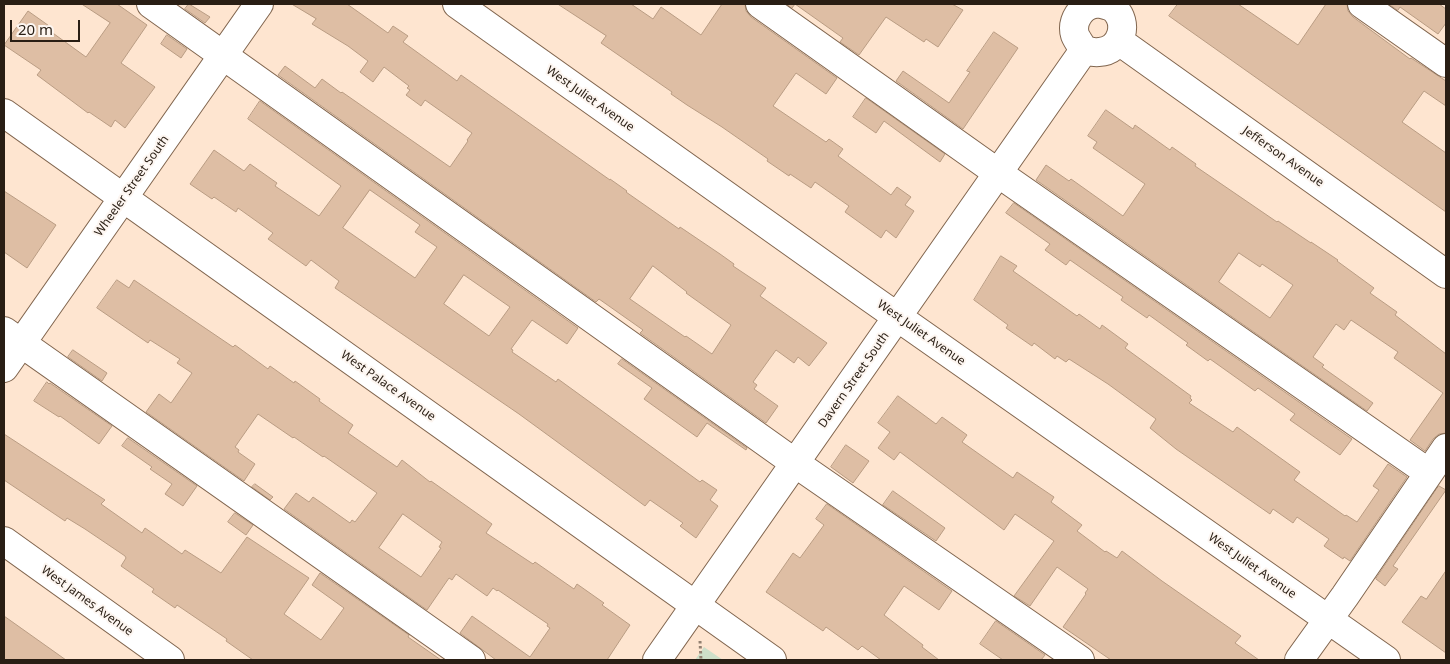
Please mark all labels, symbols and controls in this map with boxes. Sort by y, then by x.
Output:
scale bar [12,10,82,42]
text: 20 m [18,19,53,39]
street label: West Juliet Avenue [543,63,637,135]
street label: Jefferson Avenue [1240,124,1326,190]
street label: Wheeler Street South [92,133,172,239]
street label: West Juliet Avenue [874,297,968,369]
street label: Davern Street South [816,329,892,431]
street label: West Palace Avenue [338,348,438,424]
street label: West Juliet Avenue [1205,530,1299,602]
street label: West James Avenue [38,563,136,639]

